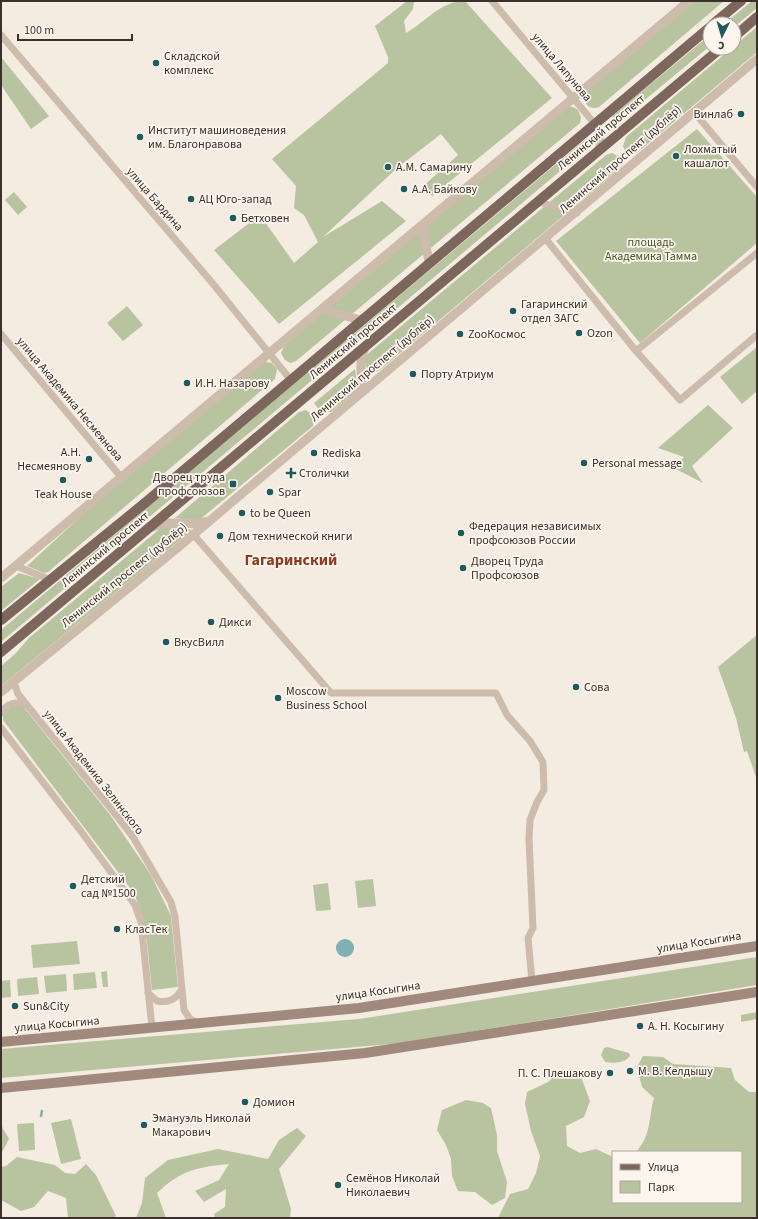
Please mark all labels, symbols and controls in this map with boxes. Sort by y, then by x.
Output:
scale bar [18,16,132,42]
north arrow [702,16,742,56]
text: 100 m [24,22,54,39]
street label: улица Ляпунова [528,29,596,105]
text: С [717,38,725,53]
place label: Складской комплекс [164,48,220,79]
marker: Складской комплекс [151,58,161,68]
street label: Ленинский проспект [554,90,649,174]
street label: Ленинский проспект (дублёр) [555,101,685,217]
place label: Винлаб [693,106,733,123]
marker: Винлаб [736,109,746,119]
place label: Институт машиноведения им. Благонравова [148,122,286,153]
marker: Институт машиноведения им. Благонравова [135,132,145,142]
place label: Лохматый кашалот [684,141,737,172]
marker: Лохматый кашалот [671,151,681,161]
place label: А.М. Самарину [396,159,472,176]
marker: А.М. Самарину [383,162,393,172]
street label: улица Бардина [122,164,187,235]
place label: А.А. Байкову [412,181,478,198]
marker: А.А. Байкову [399,184,409,194]
place label: АЦ Юго-запад [199,191,272,208]
marker: АЦ Юго-запад [186,194,196,204]
place label: Бетховен [241,210,290,227]
marker: Бетховен [228,213,238,223]
park label: площадь Академика Тамма [605,234,697,265]
place label: Гагаринский отдел ЗАГС [521,296,588,327]
street label: Ленинский проспект [306,299,401,383]
marker: Гагаринский отдел ЗАГС [508,306,518,316]
street label: Ленинский проспект (дублёр) [307,311,438,426]
place label: Ozon [587,325,613,342]
place label: ZooКосмос [468,326,526,343]
marker: Ozon [574,328,584,338]
marker: ZooКосмос [455,329,465,339]
street label: улица Академика Несмеянова [12,334,127,465]
place label: Порту Атриум [421,366,494,383]
marker: Порту Атриум [408,369,418,379]
place label: И.Н. Назарову [195,375,270,392]
marker: И.Н. Назарову [182,378,192,388]
place label: А.Н. Несмеянову [17,444,81,475]
place label: Rediska [322,445,361,462]
marker: Rediska [309,448,319,458]
marker: А.Н. Несмеянову [84,454,94,464]
place label: Personal message [592,455,682,472]
marker: Personal message [579,458,589,468]
place label: Столички [299,465,349,482]
marker: Столички [286,468,296,478]
place label: Дворец труда профсоюзов [153,469,225,500]
marker: Teak House [58,475,68,485]
marker: Дворец труда профсоюзов [228,479,238,489]
place label: Spar [278,484,302,501]
place label: Teak House [34,486,92,503]
marker: Spar [265,487,275,497]
place label: to be Queen [250,505,311,522]
street label: Ленинский проспект [58,507,153,591]
marker: to be Queen [237,508,247,518]
place label: Федерация независимых профсоюзов России [469,518,602,549]
street label: Ленинский проспект (дублёр) [58,519,191,632]
place label: Дом технической книги [228,528,353,545]
marker: Федерация независимых профсоюзов России [456,528,466,538]
marker: Дом технической книги [215,531,225,541]
district label: Гагаринский [245,549,337,571]
place label: Дворец Труда Профсоюзов [471,553,544,584]
marker: Дворец Труда Профсоюзов [458,563,468,573]
place label: Дикси [219,614,252,631]
marker: Дикси [206,617,216,627]
place label: ВкусВилл [174,634,224,651]
marker: ВкусВилл [161,637,171,647]
place label: Сова [584,679,610,696]
marker: Сова [571,682,581,692]
place label: Moscow Business School [286,683,367,714]
marker: Moscow Business School [273,693,283,703]
street label: улица Академика Зелинского [39,706,148,838]
place label: Детский сад №1500 [81,871,136,902]
marker: Детский сад №1500 [68,881,78,891]
place label: КласТек [125,921,167,938]
marker: КласТек [112,924,122,934]
street label: улица Косыгина [656,927,743,958]
street label: улица Косыгина [335,977,421,1006]
place label: Sun&City [23,998,70,1015]
marker: Sun&City [10,1001,20,1011]
street label: улица Косыгина [14,1012,100,1037]
place label: А. Н. Косыгину [648,1018,725,1035]
marker: А. Н. Косыгину [635,1021,645,1031]
place label: М. В. Келдышу [638,1063,713,1080]
place label: П. С. Плешакову [518,1065,602,1082]
marker: М. В. Келдышу [625,1066,635,1076]
marker: П. С. Плешакову [605,1068,615,1078]
place label: Домион [253,1094,295,1111]
marker: Домион [240,1097,250,1107]
place label: Эмануэль Николай Макарович [152,1110,251,1141]
marker: Эмануэль Николай Макарович [139,1120,149,1130]
legend [612,1151,742,1203]
text: Улица [648,1159,679,1176]
place label: Семёнов Николай Николаевич [346,1170,440,1201]
text: Парк [648,1179,674,1196]
marker: Семёнов Николай Николаевич [333,1180,343,1190]

